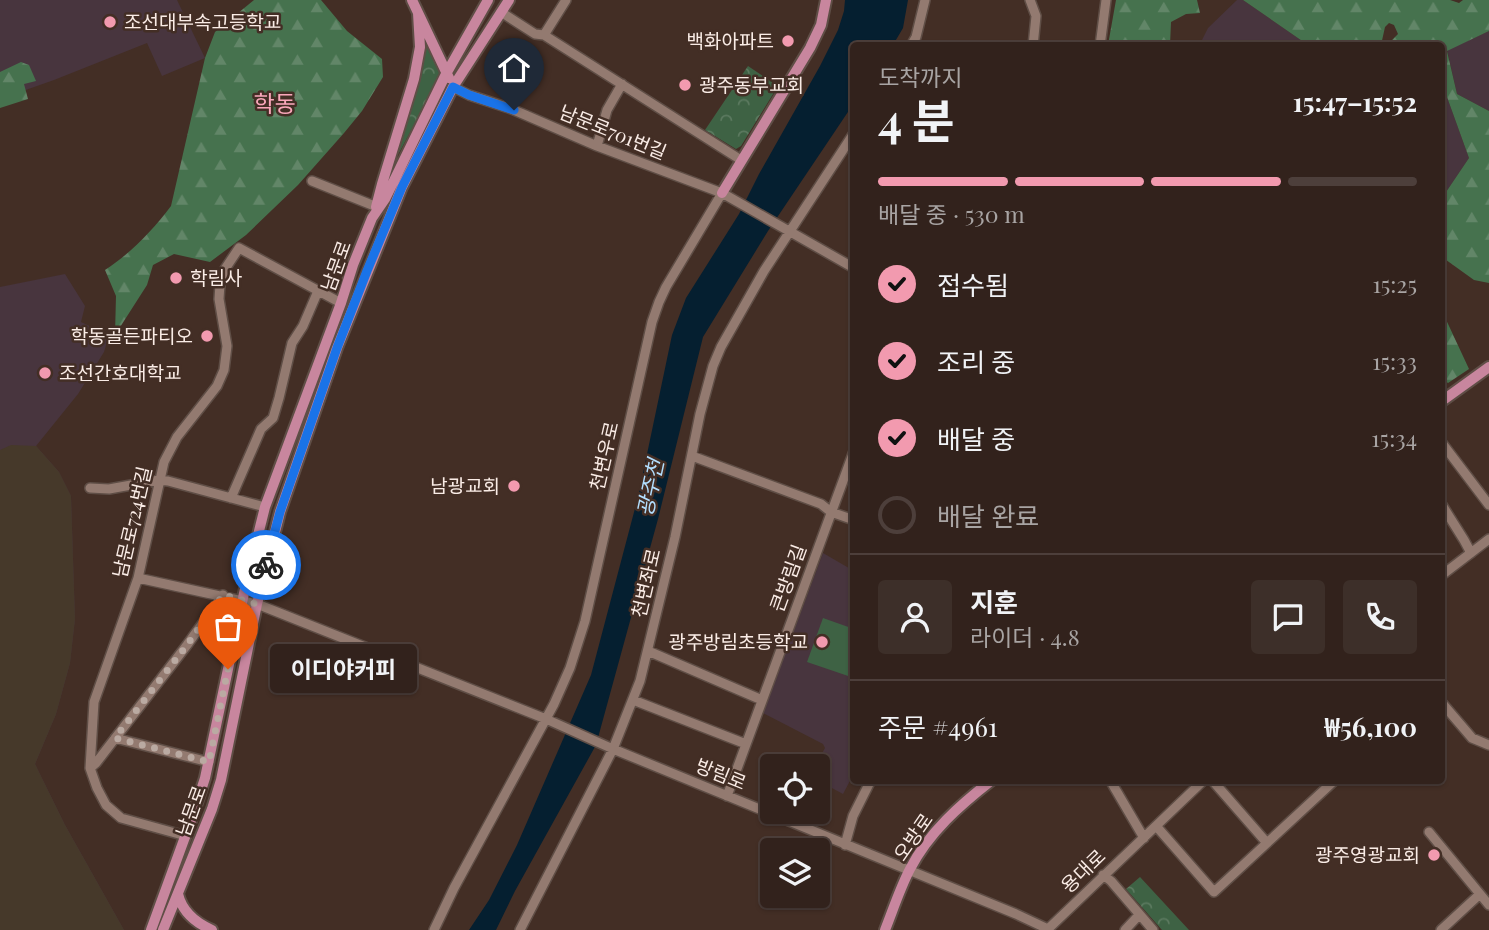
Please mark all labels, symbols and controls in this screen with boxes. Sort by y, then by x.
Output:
place label: 조선대부속고등학교 [124,8,281,34]
marker: 조선대부속고등학교 [102,14,118,30]
place label: 백화아파트 [687,27,774,53]
marker: 백화아파트 [780,33,796,49]
pin [484,38,544,110]
icon: home [495,49,533,87]
text: 도착까지 [878,61,963,92]
place label: 광주동부교회 [699,71,804,97]
marker: 광주동부교회 [677,77,693,93]
text: 15:47–15:52 [1293,84,1417,119]
district label: 학동 [254,87,296,118]
text: 4 분 [878,88,955,150]
street label: 남문로701번길 [556,98,671,164]
text: 배달 중 · 530 m [878,198,1025,229]
street label: 남문로 [314,237,356,295]
place label: 학림사 [190,264,242,290]
icon: check [878,265,916,303]
text: 접수됨 [937,267,1009,302]
text: 15:25 [1373,268,1417,299]
marker: 학림사 [168,270,184,286]
place label: 학동골든파티오 [71,322,193,348]
marker: 학동골든파티오 [199,328,215,344]
icon: check [878,342,916,380]
text: 조리 중 [937,344,1015,379]
text: 15:33 [1372,345,1417,376]
place label: 조선간호대학교 [59,359,181,385]
marker: 조선간호대학교 [37,365,53,381]
street label: 천변우로 [582,419,624,493]
icon: check [878,419,916,457]
text: 배달 중 [937,421,1015,456]
text: 15:34 [1371,422,1417,453]
water label: 광주천 [629,454,669,519]
street label: 남문로724번길 [106,464,156,580]
place label: 남광교회 [430,472,500,498]
marker: 남광교회 [506,478,522,494]
text: 배달 완료 [937,498,1039,533]
courier [231,530,301,600]
street label: 큰방림길 [763,540,811,615]
icon: bike [247,546,285,584]
street label: 천변좌로 [624,546,666,620]
button: person [878,580,952,654]
button: chat [1251,580,1325,654]
button: phone [1343,580,1417,654]
text: 지훈 [970,584,1018,619]
pin [198,597,258,669]
icon: bag [209,608,247,646]
text: 라이더 · 4.8 [970,621,1080,652]
place label: 광주방림초등학교 [668,628,808,654]
marker: 광주방림초등학교 [814,634,830,650]
callout: 이디야커피 [270,644,417,694]
text: 이디야커피 [291,653,396,684]
text: 주문 #4961 [878,709,998,744]
text: ₩56,100 [1325,709,1417,744]
street label: 방림로 [692,751,751,795]
map controls [760,754,830,908]
button: locate [760,754,830,824]
street label: 남문로 [169,782,211,840]
street label: 오방로 [886,807,938,865]
button: layers [760,838,830,908]
place label: 광주영광교회 [1315,841,1420,867]
street label: 용대로 [1054,843,1110,898]
marker: 광주영광교회 [1426,847,1442,863]

